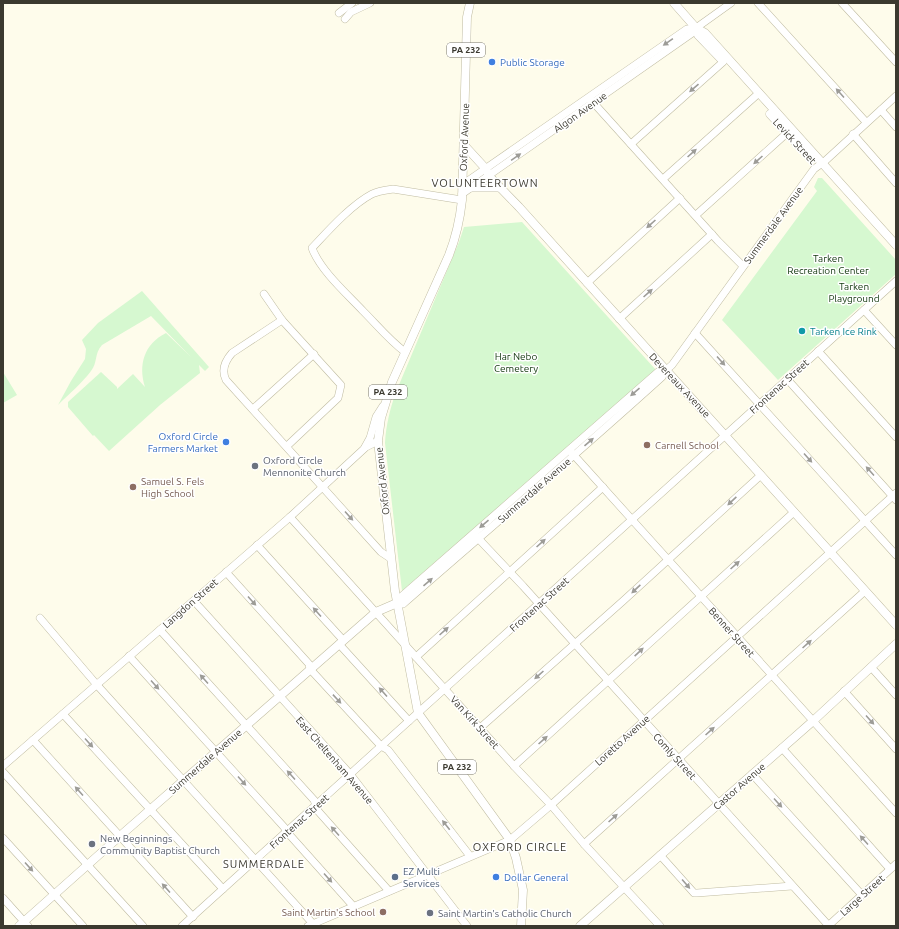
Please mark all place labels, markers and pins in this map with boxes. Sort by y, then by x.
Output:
marker: Public Storage [487,57,497,67]
place label: Public Storage [500,57,565,68]
marker: Tarken Ice Rink [797,326,807,336]
place label: Tarken Ice Rink [810,326,877,337]
place label: Oxford Circle Farmers Market [148,431,218,454]
marker: Oxford Circle Farmers Market [221,437,231,447]
marker: Carnell School [642,440,652,450]
place label: Carnell School [655,440,719,451]
place label: Oxford Circle Mennonite Church [263,455,346,478]
marker: Oxford Circle Mennonite Church [250,461,260,471]
place label: Samuel S. Fels High School [141,476,204,499]
marker: Samuel S. Fels High School [128,482,138,492]
place label: New Beginnings Community Baptist Church [100,833,220,856]
marker: New Beginnings Community Baptist Church [87,839,97,849]
place label: EZ Multi Services [403,866,440,889]
marker: EZ Multi Services [390,872,400,882]
marker: Dollar General [491,872,501,882]
place label: Dollar General [504,872,569,883]
place label: Saint Martin's School [282,907,375,918]
marker: Saint Martin's School [378,907,388,917]
marker: Saint Martin's Catholic Church [425,908,435,918]
place label: Saint Martin's Catholic Church [438,908,572,919]

